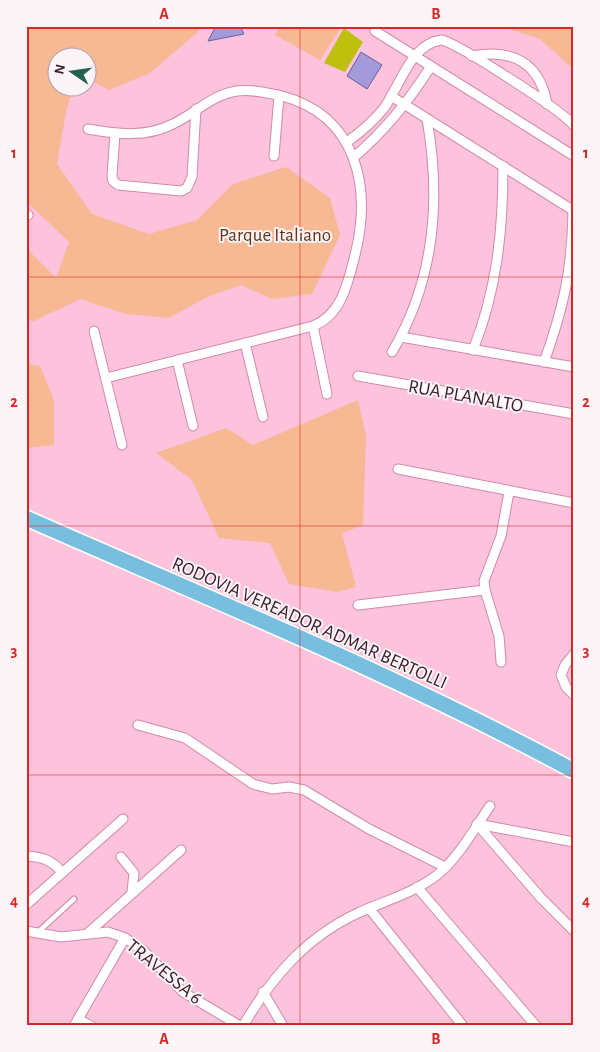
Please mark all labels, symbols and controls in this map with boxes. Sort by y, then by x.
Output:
text: A [159,6,169,22]
text: B [431,6,441,22]
north arrow [48,48,98,98]
text: N [52,63,68,76]
text: 1 [11,145,17,161]
text: 1 [583,145,589,161]
park label: Parque Italiano [219,226,331,245]
street label: RUA PLANALTO [407,377,525,416]
text: 2 [10,394,18,410]
text: 2 [582,394,590,410]
street label: RODOVIA VEREADOR ADMAR BERTOLLI [169,554,450,693]
text: 3 [11,643,18,659]
text: 3 [583,643,590,659]
text: 4 [10,893,18,909]
text: 4 [582,893,590,909]
street label: TRAVESSA 6 [123,936,206,1008]
text: A [159,1031,169,1047]
text: B [431,1031,441,1047]

